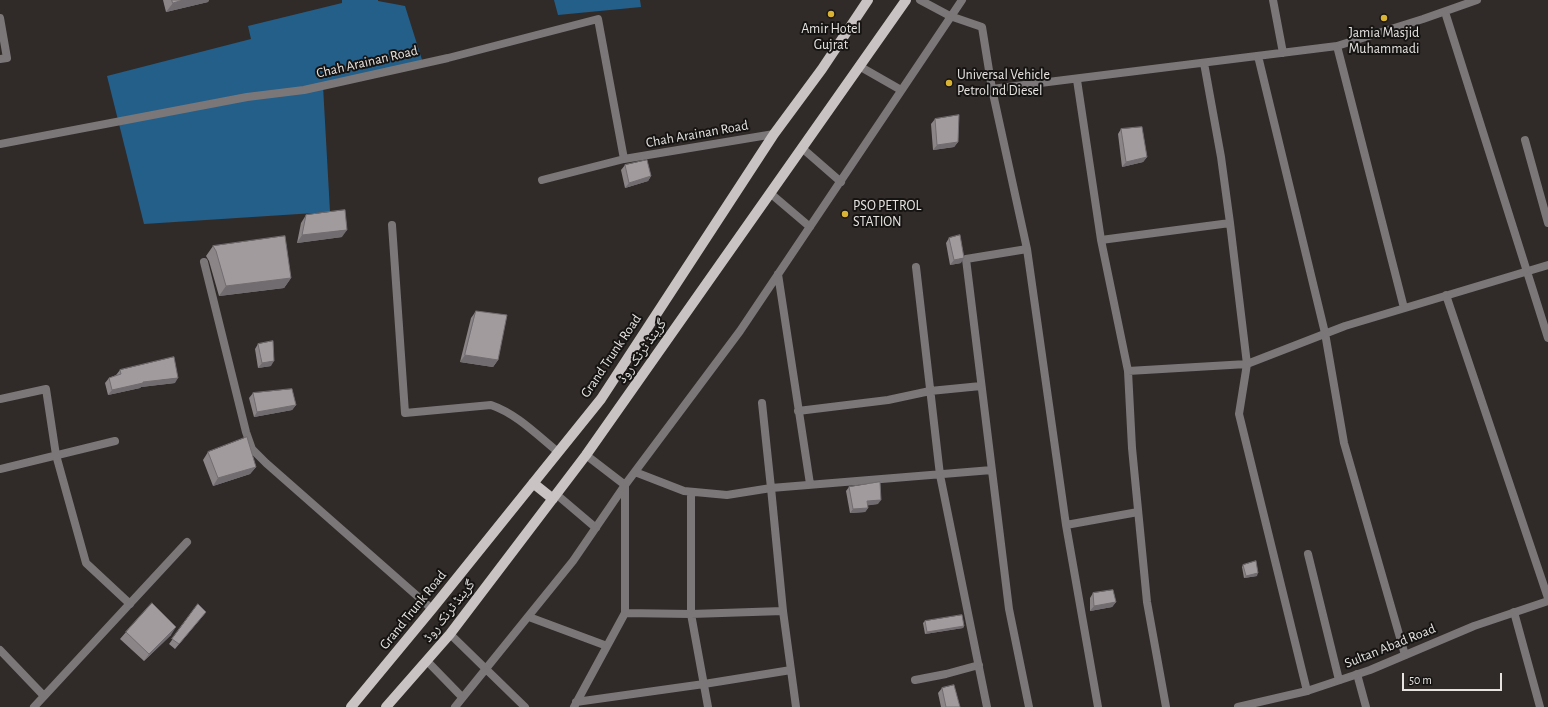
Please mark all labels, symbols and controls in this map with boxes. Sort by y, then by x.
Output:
marker: Amir Hotel Gujrat [826,9,836,19]
marker: Jamia Masjid Muhammadi [1379,13,1389,23]
place label: Amir Hotel Gujrat [801,21,861,54]
place label: Jamia Masjid Muhammadi [1349,25,1419,58]
street label: Chah Arainan Road [315,42,419,82]
place label: Universal Vehicle Petrol nd Diesel [957,67,1050,100]
marker: Universal Vehicle Petrol nd Diesel [944,78,954,88]
street label: Chah Arainan Road [644,117,750,151]
place label: PSO PETROL STATION [853,198,921,230]
marker: PSO PETROL STATION [840,209,850,219]
street label: Grand Trunk Road [577,311,645,401]
street label: گرینڈ ٹرنک روڈ [614,316,670,386]
street label: Grand Trunk Road [376,567,450,653]
street label: گرینڈ ٹرنک روڈ [419,576,479,646]
street label: Sultan Abad Road [1342,620,1438,672]
scale bar [1404,665,1504,691]
text: 50 m [1409,674,1432,686]

